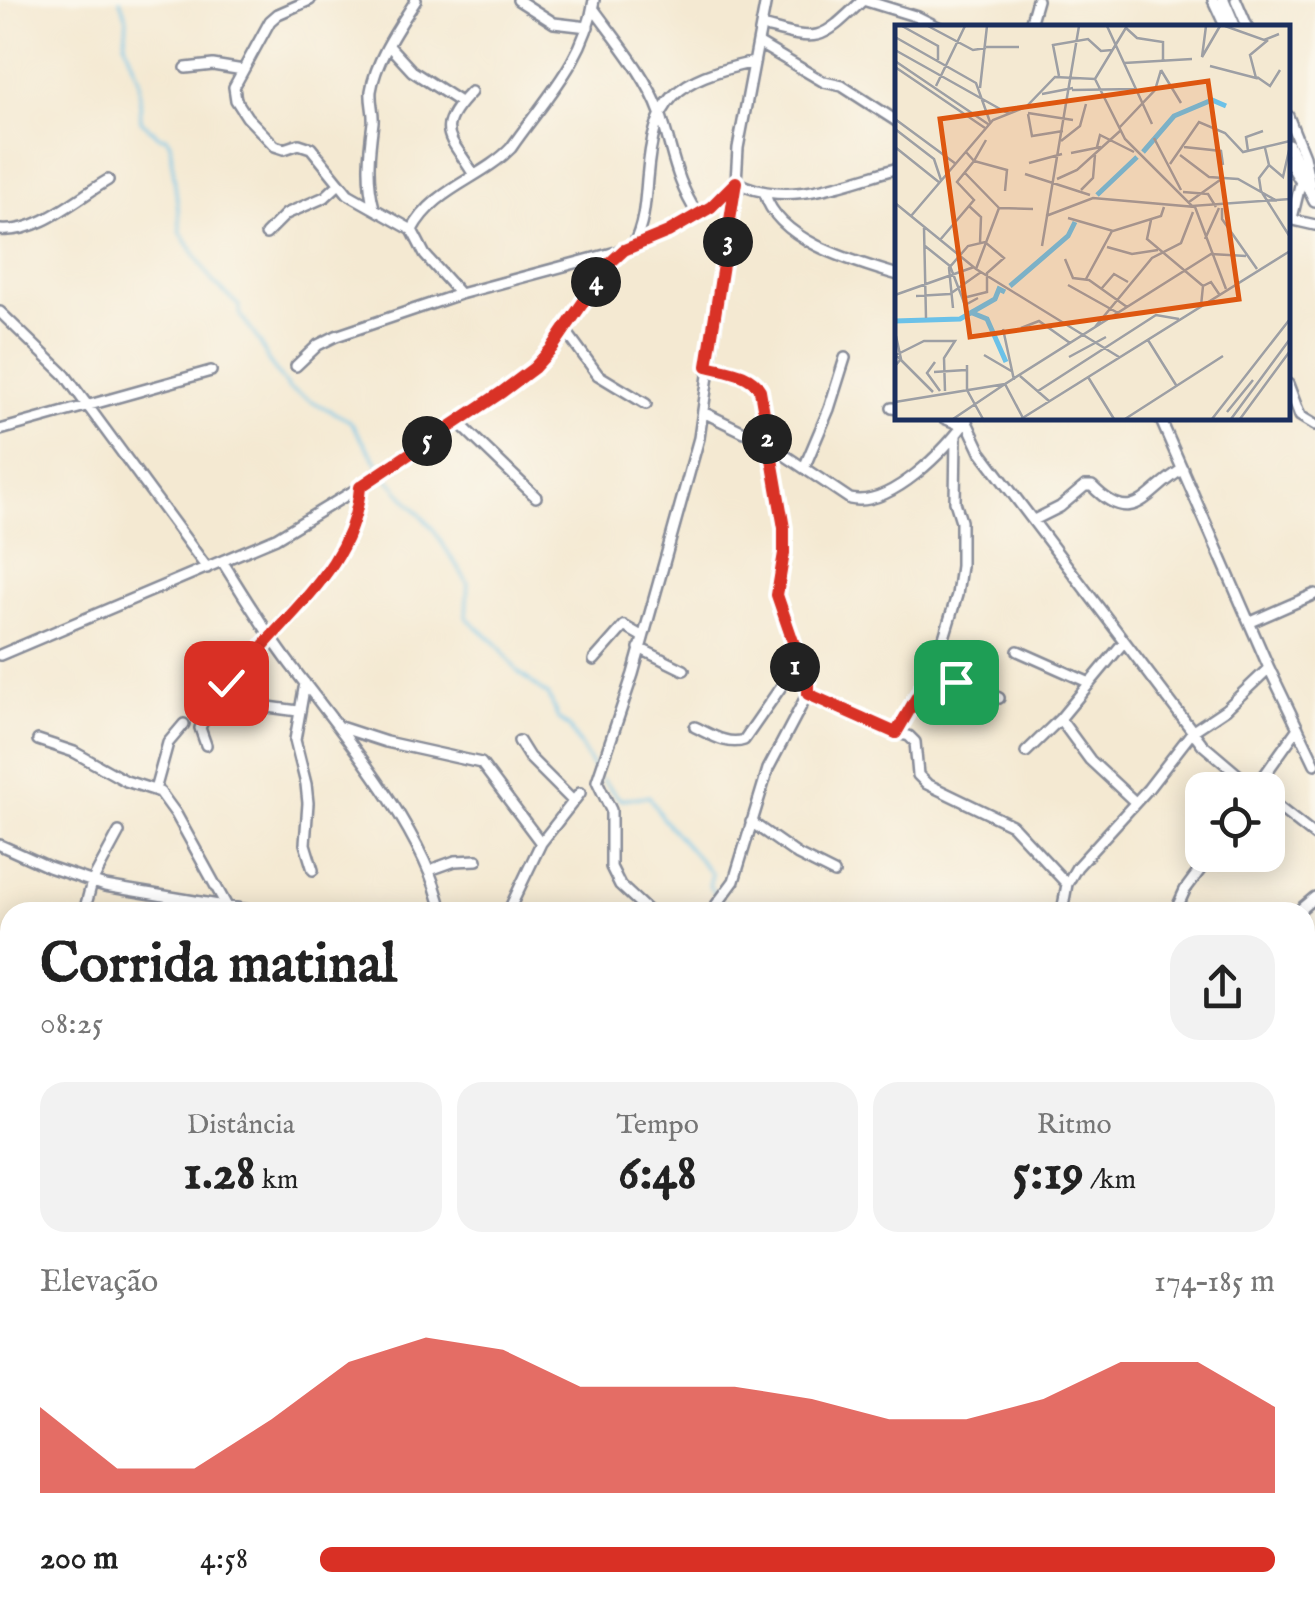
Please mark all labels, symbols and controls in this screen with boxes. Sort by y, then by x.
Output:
inset map [895,25,1290,420]
pin: 3 [703,217,753,267]
text: 3 [723,224,733,259]
pin: 4 [571,257,621,307]
text: 4 [589,264,603,299]
pin: 2 [742,414,792,464]
pin: 5 [402,416,452,466]
text: 2 [760,421,774,456]
text: 5 [422,423,432,458]
pin [914,640,999,725]
pin [184,641,269,726]
pin: 1 [770,642,820,692]
text: 1 [790,649,800,684]
icon: arrive [929,655,984,710]
icon: check [199,656,254,711]
map controls [1185,772,1285,872]
button: locate [1185,772,1285,872]
text: Corrida matinal [40,931,397,1001]
button: share [1170,935,1275,1040]
text: 08:25 [40,1004,103,1045]
text: Distância [187,1108,295,1143]
text: Tempo [616,1108,699,1143]
text: Ritmo [1037,1108,1112,1143]
text: 1.28 [183,1143,256,1206]
text: 6:48 [618,1143,697,1206]
text: 5:19 [1012,1143,1084,1206]
text: km [256,1163,298,1198]
text: /km [1084,1163,1136,1198]
text: Elevação [40,1262,158,1303]
text: 174–185 m [1154,1262,1275,1303]
text: 200 m [40,1539,118,1580]
text: 4:58 [200,1539,248,1580]

